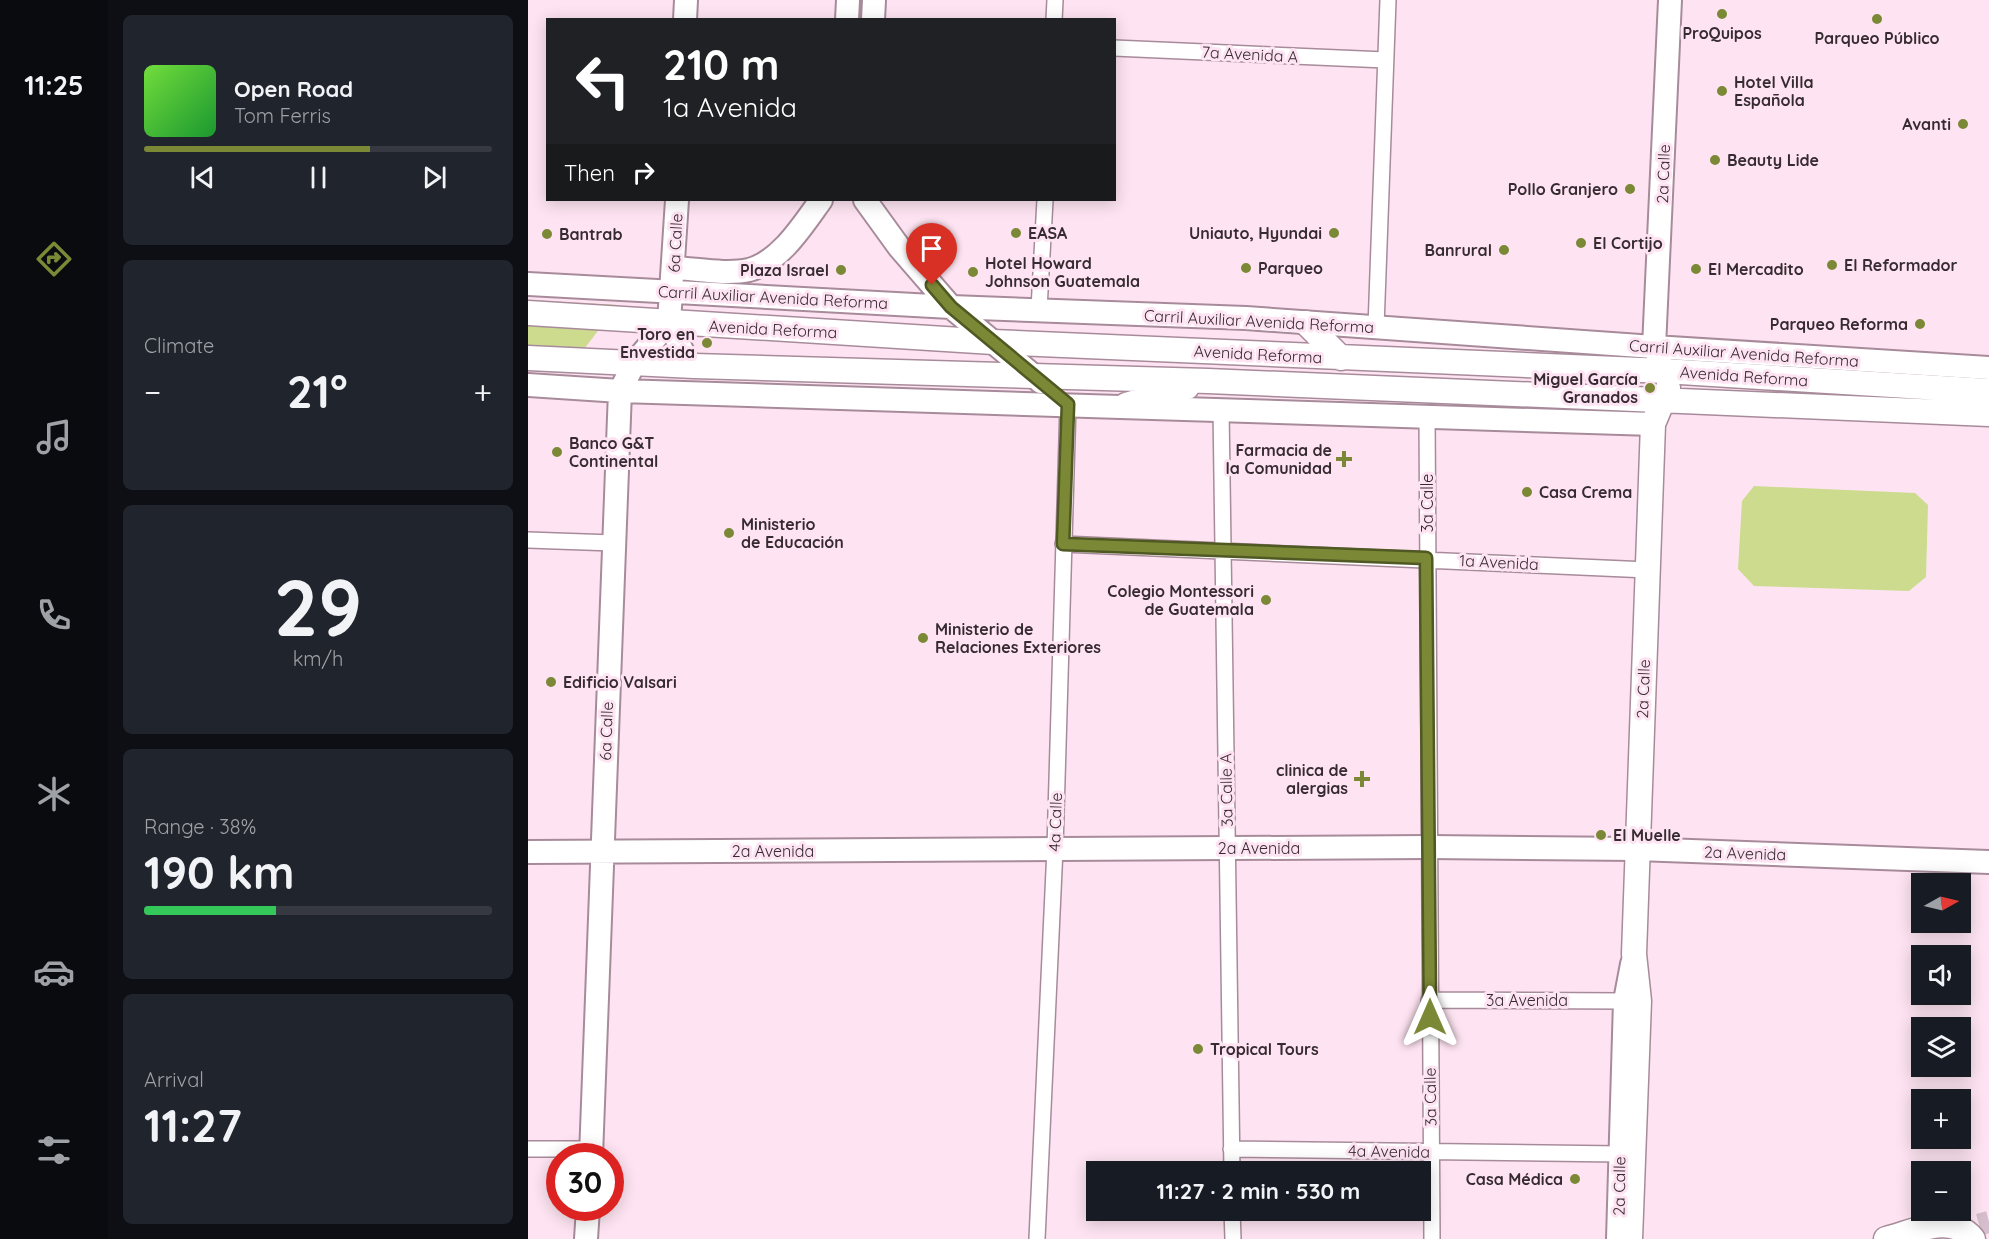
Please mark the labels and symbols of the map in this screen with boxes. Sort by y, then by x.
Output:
marker: ProQuipos [1715,7,1729,21]
marker: Parqueo Público [1870,12,1884,26]
place label: ProQuipos [1682,23,1762,43]
place label: Parqueo Público [1815,28,1939,48]
street label: 7a Avenida A [1201,41,1299,67]
place label: Hotel Villa Española [1734,72,1814,110]
marker: Hotel Villa Española [1715,84,1729,98]
place label: Avanti [1902,114,1951,134]
marker: Avanti [1956,117,1970,131]
street label: 2a Calle [1652,144,1674,204]
place label: Beauty Lide [1727,150,1819,170]
marker: Beauty Lide [1708,153,1722,167]
place label: Pollo Granjero [1508,179,1618,199]
marker: Pollo Granjero [1623,182,1637,196]
street label: 6a Calle [663,213,687,273]
pin [906,223,957,285]
place label: EASA [1028,223,1068,243]
place label: Uniauto, Hyundai [1189,223,1322,243]
place label: Bantrab [559,224,622,244]
marker: EASA [1009,226,1023,240]
marker: Uniauto, Hyundai [1327,226,1341,240]
marker: Bantrab [540,227,554,241]
place label: El Cortijo [1593,233,1663,253]
marker: El Cortijo [1574,236,1588,250]
place label: Banrural [1424,240,1492,260]
marker: Banrural [1497,243,1511,257]
place label: Hotel Howard Johnson Guatemala [985,253,1140,291]
place label: El Reformador [1844,255,1958,275]
place label: Parqueo [1258,258,1323,278]
marker: El Reformador [1825,258,1839,272]
place label: El Mercadito [1708,259,1804,279]
place label: Plaza Israel [740,260,829,280]
marker: Parqueo [1239,261,1253,275]
marker: El Mercadito [1689,262,1703,276]
marker: Plaza Israel [834,263,848,277]
marker: Hotel Howard Johnson Guatemala [966,265,980,279]
street label: Carril Auxiliar Avenida Reforma [657,281,889,313]
street label: Carril Auxiliar Avenida Reforma [1143,305,1375,337]
place label: Parqueo Reforma [1770,314,1908,334]
street label: Avenida Reforma [708,316,838,342]
marker: Parqueo Reforma [1913,317,1927,331]
place label: Toro en Envestida [620,324,695,362]
street label: Carril Auxiliar Avenida Reforma [1628,335,1860,371]
marker: Toro en Envestida [700,336,714,350]
street label: Avenida Reforma [1193,341,1323,367]
street label: Avenida Reforma [1679,362,1809,390]
place label: Miguel García Granados [1533,369,1638,407]
marker: Miguel García Granados [1643,381,1657,395]
place label: Banco G&T Continental [569,433,658,471]
place label: Farmacia de la Comunidad [1226,440,1332,478]
marker: Banco G&T Continental [550,445,564,459]
marker: Farmacia de la Comunidad [1337,452,1351,466]
street label: 3a Calle [1417,474,1437,532]
place label: Casa Crema [1539,482,1632,502]
marker: Casa Crema [1520,485,1534,499]
place label: Ministerio de Educación [741,514,844,552]
marker: Ministerio de Educación [722,526,736,540]
street label: 1a Avenida [1459,550,1539,574]
place label: Colegio Montessori de Guatemala [1107,581,1254,619]
marker: Colegio Montessori de Guatemala [1259,593,1273,607]
place label: Ministerio de Relaciones Exteriores [935,619,1101,657]
marker: Ministerio de Relaciones Exteriores [916,631,930,645]
street label: 2a Calle [1632,659,1654,719]
place label: Edificio Valsari [563,672,677,692]
marker: Edificio Valsari [544,675,558,689]
street label: 6a Calle [595,701,617,761]
street label: 3a Calle A [1215,753,1237,827]
place label: clinica de alergias [1276,760,1348,798]
marker: clinica de alergias [1353,770,1371,788]
street label: 4a Calle [1044,792,1066,852]
place label: El Muelle [1613,825,1681,845]
marker: El Muelle [1594,828,1608,842]
street label: 2a Avenida [1218,838,1300,858]
street label: 2a Avenida [732,841,814,861]
street label: 2a Avenida [1704,842,1786,864]
north arrow [1911,873,1971,933]
position arrow [1398,985,1462,1049]
street label: 3a Avenida [1486,990,1568,1010]
place label: Tropical Tours [1210,1039,1319,1059]
marker: Tropical Tours [1191,1042,1205,1056]
street label: 3a Calle [1419,1067,1441,1127]
street label: 4a Avenida [1348,1140,1430,1162]
speed limit sign: 30 [546,1143,624,1221]
street label: 2a Calle [1608,1156,1630,1216]
place label: Casa Médica [1466,1169,1563,1189]
marker: Casa Médica [1568,1172,1582,1186]

